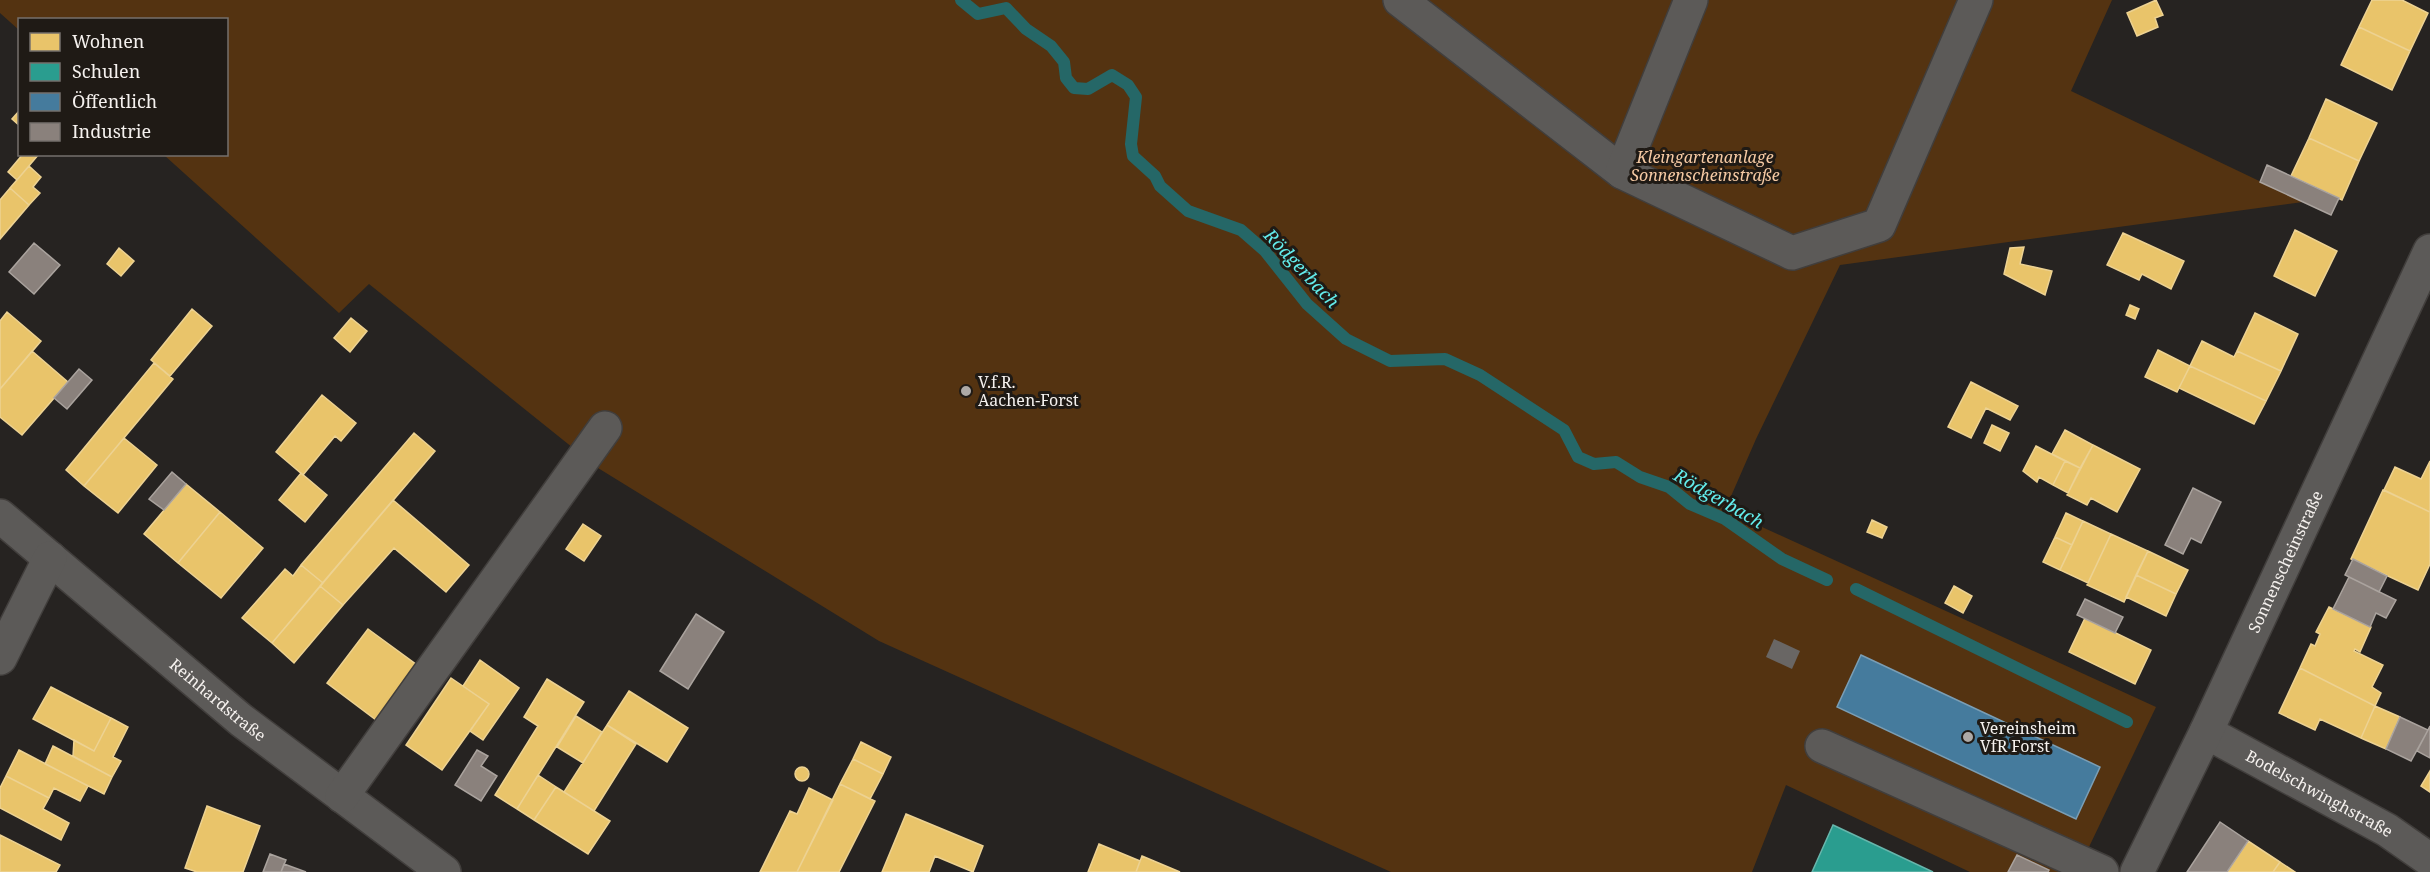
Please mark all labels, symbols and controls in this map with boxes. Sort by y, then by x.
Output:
legend [18,18,228,156]
text: Wohnen [72,29,145,53]
text: Schulen [72,59,141,83]
text: Öffentlich [72,89,157,113]
text: Industrie [72,119,151,143]
park label: Kleingartenanlage Sonnenscheinstraße [1630,146,1780,186]
water label: Rödgerbach [1258,222,1345,313]
place label: V.f.R. Aachen-Forst [978,371,1079,411]
marker: V.f.R. Aachen-Forst [959,384,973,398]
water label: Rödgerbach [1669,462,1769,534]
street label: Sonnenscheinstraße [2243,487,2328,636]
street label: Reinhardstraße [165,653,271,746]
place label: Vereinsheim VfR Forst [1980,717,2076,757]
marker: Vereinsheim VfR Forst [1961,730,1975,744]
street label: Bodelschwinghstraße [2242,745,2398,842]

